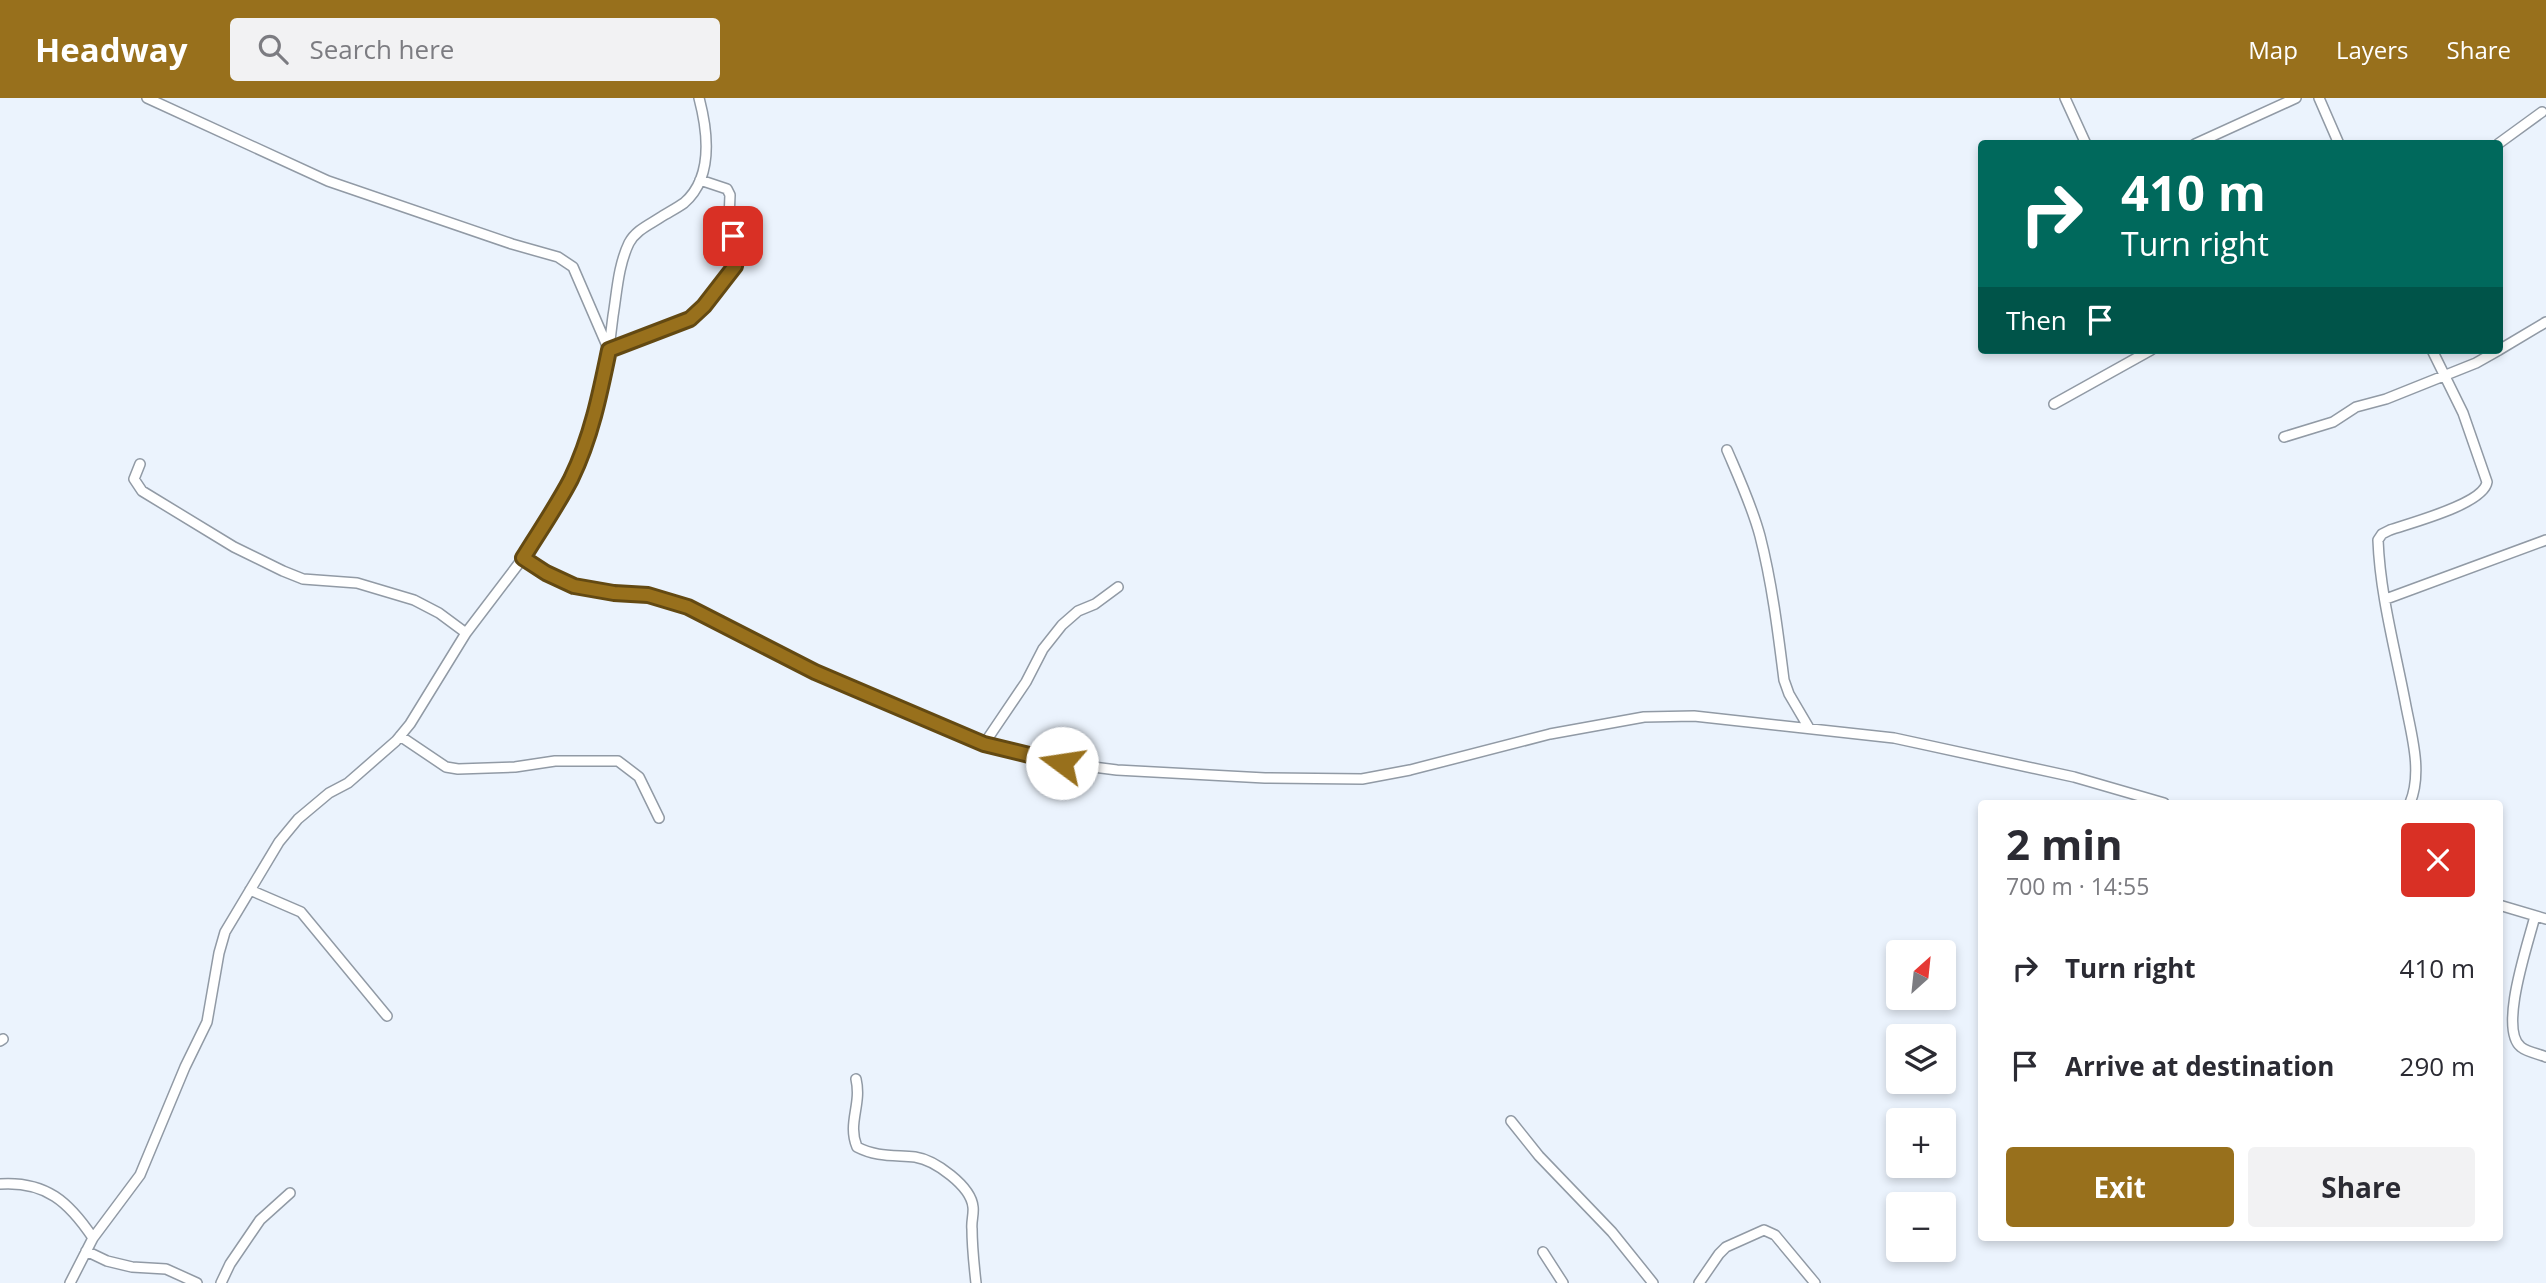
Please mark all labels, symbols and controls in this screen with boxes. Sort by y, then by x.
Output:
search box [230,18,720,81]
text: Headway [35,27,188,72]
icon: search [254,30,292,68]
text: Search here [310,31,454,67]
text: Map [2248,33,2298,66]
text: Layers [2336,33,2409,66]
text: Share [2447,33,2511,66]
text: 410 m [2121,159,2266,225]
icon: right [2006,168,2097,259]
pin [703,206,763,266]
icon: arrive [714,217,752,255]
text: Turn right [2121,222,2269,265]
icon: arrive [2081,301,2119,339]
text: Then [2006,302,2067,338]
position arrow [1025,726,1099,800]
text: 2 min [2006,815,2123,872]
button: close [2401,823,2475,897]
text: 700 m · 14:55 [2006,870,2149,902]
north arrow [1886,940,1956,1010]
map controls [1886,940,1956,1262]
icon: right [2006,949,2044,987]
text: Turn right [2065,950,2196,986]
text: 410 m [2400,950,2475,986]
button: layers [1886,1024,1956,1094]
icon: arrive [2006,1047,2044,1085]
text: Arrive at destination [2065,1048,2334,1084]
text: 290 m [2400,1048,2475,1084]
button: + [1886,1108,1956,1178]
button: Exit [2006,1147,2234,1227]
button: Share [2248,1147,2475,1227]
button: − [1886,1192,1956,1262]

